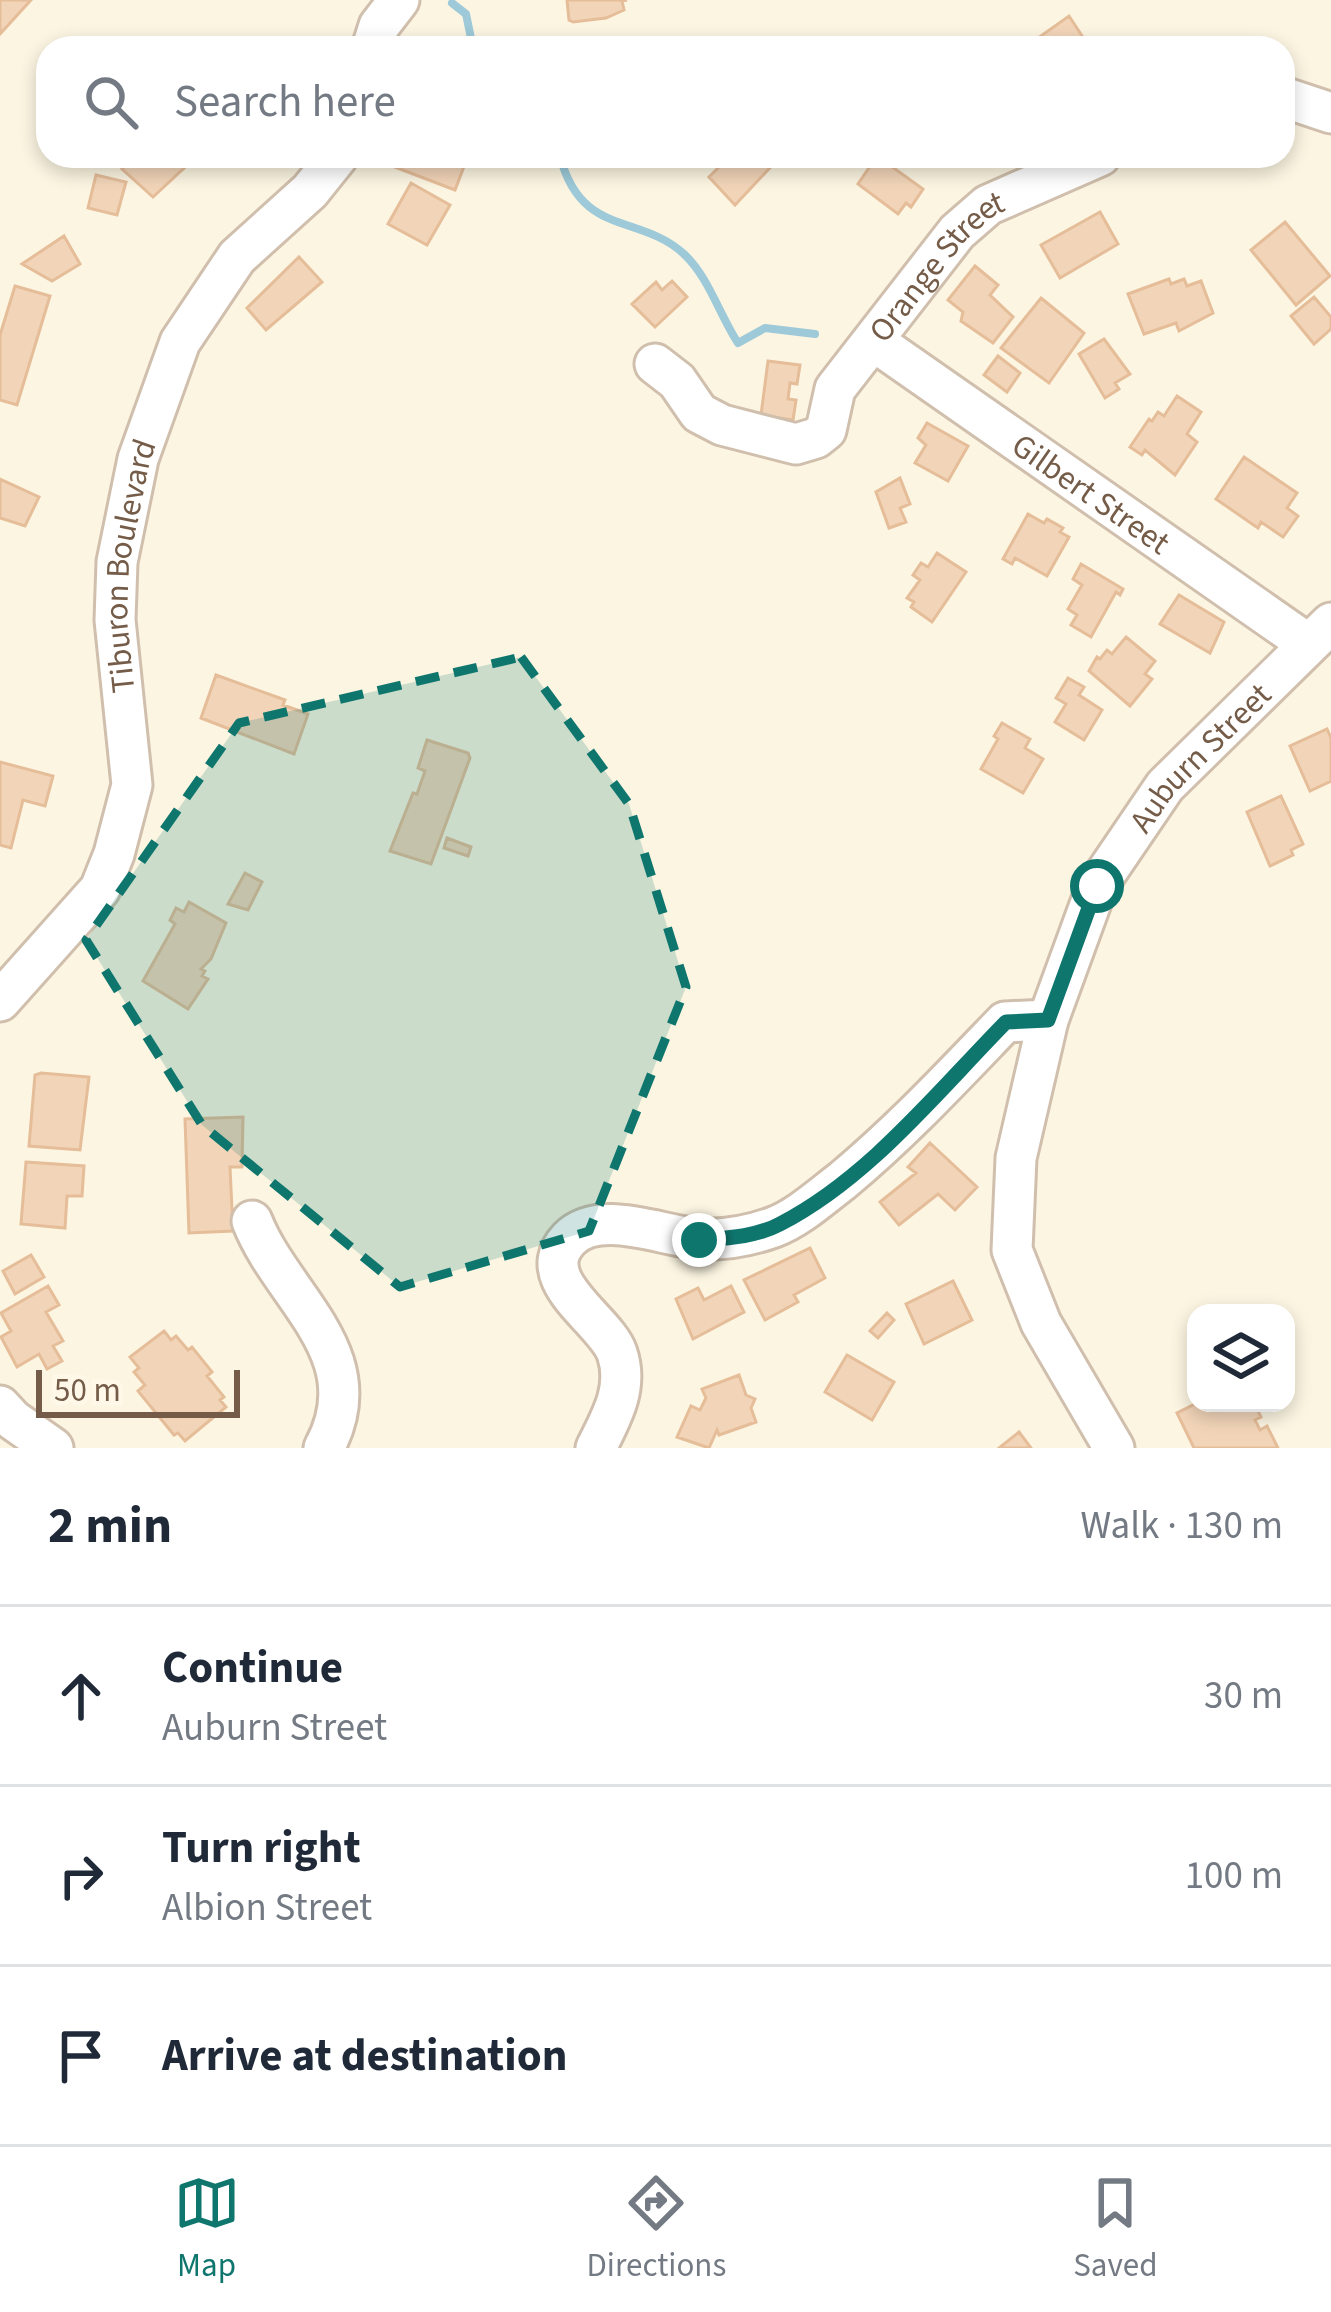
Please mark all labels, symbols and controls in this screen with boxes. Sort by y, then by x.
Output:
search box [36,36,1295,168]
icon: search [78,69,144,135]
text: Search here [174,70,396,134]
street label: Orange Street [858,179,1012,352]
street label: Gilbert Street [1002,423,1179,566]
street label: Tiburon Boulevard [93,433,168,695]
street label: Auburn Street [1118,672,1282,842]
route start [1070,859,1124,913]
route end [672,1213,726,1267]
map controls [1187,1304,1295,1412]
button: layers [1187,1304,1295,1412]
scale bar [36,1364,240,1417]
text: 50 m [54,1367,121,1414]
text: 2 min [48,1490,172,1562]
text: Walk · 130 m [1080,1498,1283,1554]
text: Continue [162,1636,343,1700]
icon: ahead [48,1663,114,1729]
text: 30 m [1204,1668,1283,1724]
text: Auburn Street [162,1700,387,1756]
text: Turn right [162,1816,361,1880]
icon: right [48,1843,114,1909]
text: 100 m [1185,1848,1283,1904]
text: Albion Street [162,1880,372,1936]
icon: arrive [48,2023,114,2089]
text: Arrive at destination [162,2024,567,2088]
tab: Map [174,2170,240,2289]
tab: Directions [587,2170,726,2289]
tab: Saved [1073,2170,1157,2289]

